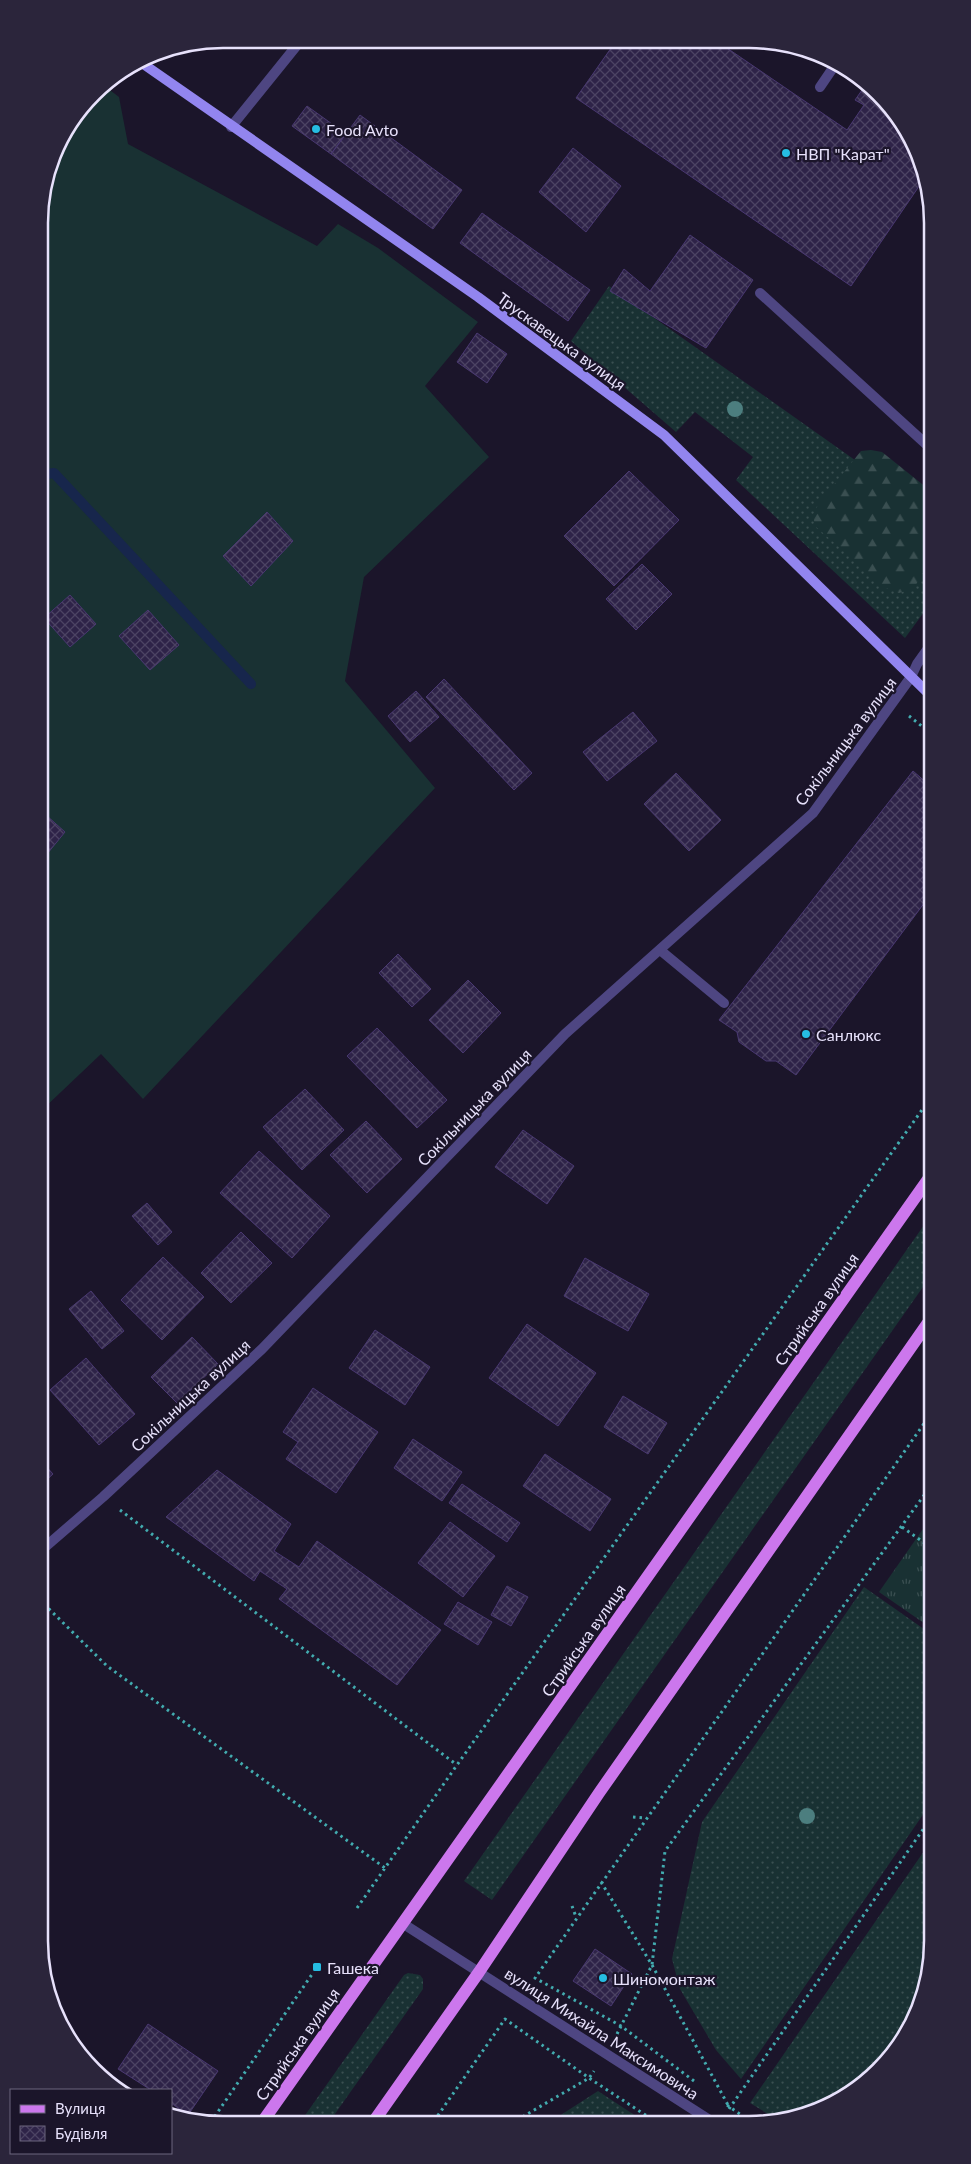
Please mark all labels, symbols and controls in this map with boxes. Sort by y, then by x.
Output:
place label: Food Avto [326,120,398,139]
marker: Food Avto [310,123,322,135]
place label: НВП "Карат" [796,144,890,163]
marker: НВП "Карат" [780,147,792,159]
street label: Трускавецька вулиця [494,288,630,394]
street label: Сокільницька вулиця [790,673,900,809]
place label: Санлюкс [816,1025,881,1044]
marker: Санлюкс [800,1028,812,1040]
street label: Сокільницька вулиця [413,1044,535,1170]
street label: Стрийська вулиця [770,1249,862,1369]
street label: Сокільницька вулиця [126,1335,254,1455]
street label: Стрийська вулиця [537,1580,629,1700]
place label: Гашека [327,1958,379,1977]
marker: Гашека [311,1961,323,1973]
street label: вулиця Михайла Максимовича [502,1963,702,2103]
place label: Шиномонтаж [613,1969,716,1988]
marker: Шиномонтаж [597,1972,609,1984]
street label: Стрийська вулиця [251,1984,343,2104]
legend [10,2089,172,2154]
text: Вулиця [55,2099,105,2117]
text: Будівля [55,2124,107,2142]

